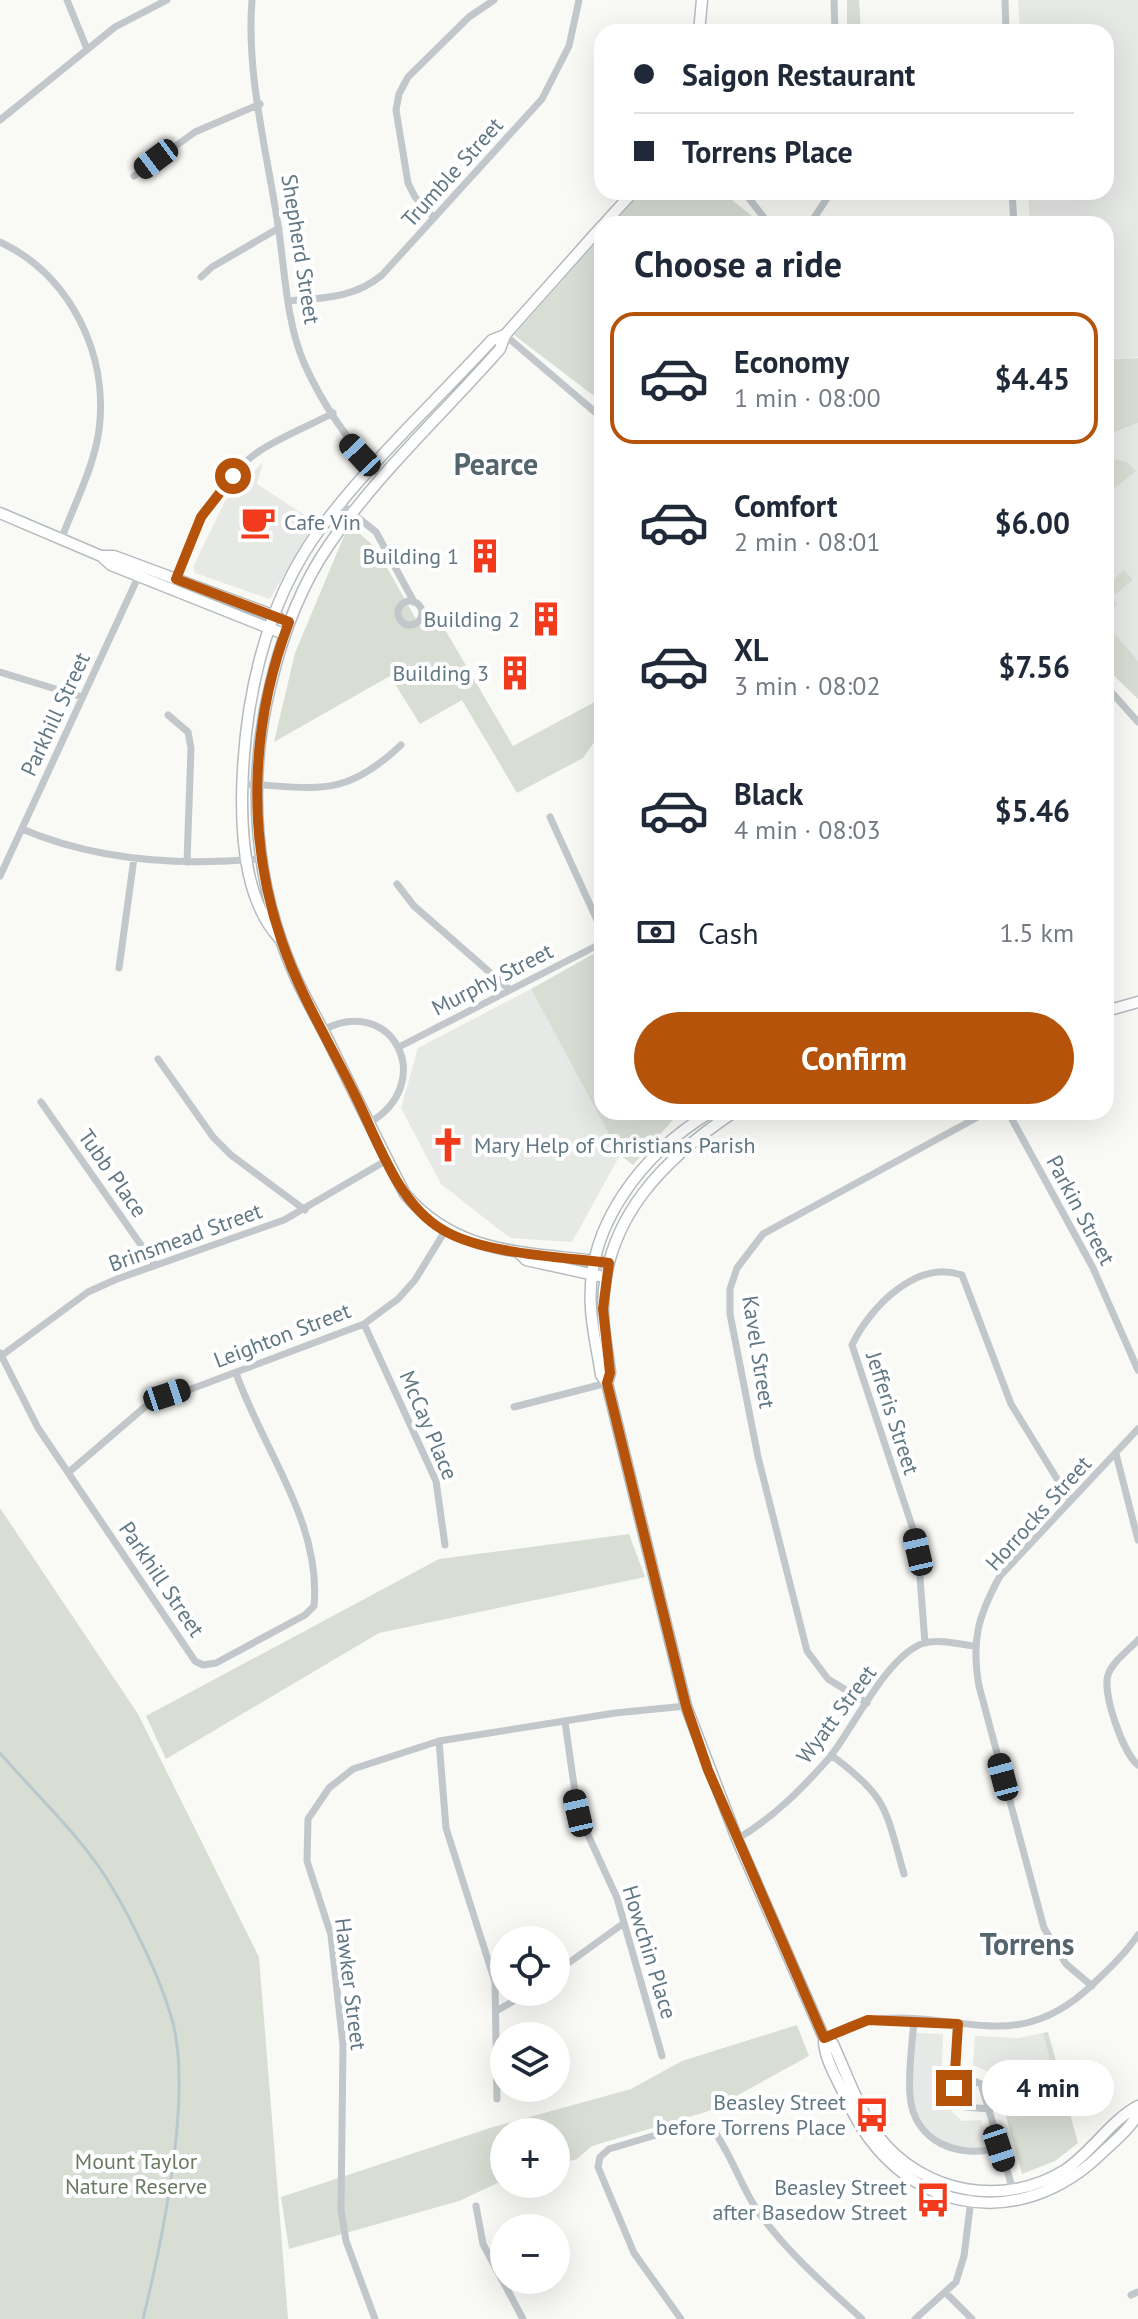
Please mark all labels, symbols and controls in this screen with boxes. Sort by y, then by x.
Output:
text: Saigon Restaurant [682,55,915,94]
street label: Trumble Street [395,111,509,233]
text: Torrens Place [682,132,853,171]
car [130,135,182,183]
street label: Shepherd Street [275,172,327,326]
text: Choose a ride [634,240,842,287]
icon: car [638,342,710,414]
text: Economy [734,342,849,381]
text: $4.45 [995,359,1070,398]
text: 1 min · 08:00 [734,381,881,414]
car [335,429,385,481]
district label: Pearce [454,444,538,483]
route start [215,458,251,494]
icon: car [638,486,710,558]
text: Comfort [734,486,837,525]
cafe icon: Cafe Vin [239,503,277,541]
text: $6.00 [995,503,1070,542]
place label: Cafe Vin [284,508,361,536]
text: 2 min · 08:01 [734,525,881,558]
building icon: Building 1 [466,537,504,575]
place label: Building 1 [363,542,459,570]
building icon: Building 2 [527,600,565,638]
place label: Building 2 [424,605,520,633]
icon: car [638,630,710,702]
text: XL [734,630,768,669]
street label: Parkhill Street [14,647,96,780]
text: $7.56 [998,647,1070,686]
building icon: Building 3 [496,654,534,692]
place label: Building 3 [393,659,489,687]
text: 3 min · 08:02 [734,669,881,702]
icon: car [638,774,710,846]
text: Black [734,774,803,813]
text: $5.46 [995,791,1070,830]
text: 4 min · 08:03 [734,813,881,846]
icon: cash [634,910,678,954]
text: Cash [698,913,759,952]
text: 1.5 km [1000,916,1074,949]
street label: Murphy Street [427,936,558,1021]
button: Confirm [634,1012,1074,1104]
street label: Tubb Place [72,1123,154,1223]
church icon: Mary Help of Christians Parish [429,1126,467,1164]
place label: Mary Help of Christians Parish [474,1131,756,1159]
street label: Parkin Street [1040,1150,1122,1270]
street label: Brinsmead Street [104,1196,266,1278]
street label: Kavel Street [736,1294,782,1411]
street label: Leighton Street [210,1296,355,1374]
street label: Jefferis Street [860,1347,926,1478]
street label: McCay Place [393,1366,465,1484]
car [140,1376,194,1414]
street label: Horrocks Street [979,1449,1097,1576]
street label: Parkhill Street [113,1516,211,1643]
car [901,1526,935,1578]
street label: Wyatt Street [790,1659,882,1769]
car [985,1751,1021,1803]
car [561,1787,595,1839]
street label: Howchin Place [616,1882,684,2022]
street label: Hawker Street [329,1916,373,2052]
district label: Torrens [980,1924,1074,1963]
map controls [490,1926,570,2294]
button: locate [490,1926,570,2006]
button: layers [490,2022,570,2102]
callout: 4 min [982,2060,1114,2116]
route end [936,2070,972,2106]
text: 4 min [1016,2071,1080,2104]
place label: Beasley Street before Torrens Place [656,2088,847,2141]
bus stop icon: Beasley Street before Torrens Place [853,2096,891,2134]
button: + [490,2118,570,2198]
car [980,2121,1018,2175]
park label: Mount Taylor Nature Reserve [65,2147,207,2200]
place label: Beasley Street after Basedow Street [712,2173,908,2226]
bus stop icon: Beasley Street after Basedow Street [914,2181,952,2219]
button: − [490,2214,570,2294]

